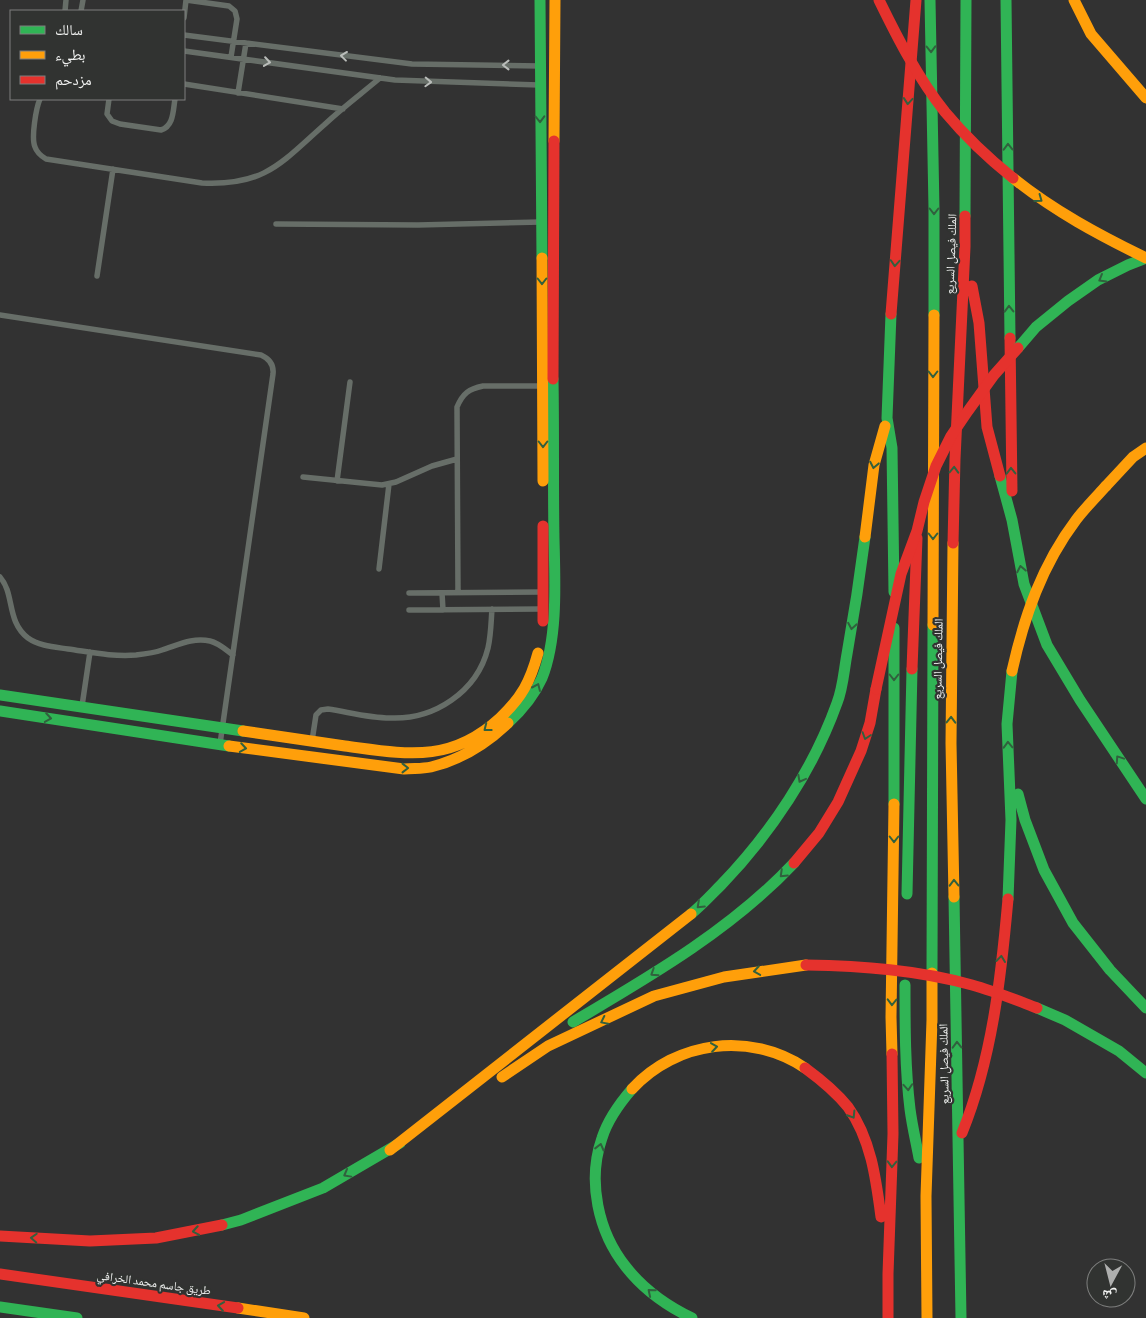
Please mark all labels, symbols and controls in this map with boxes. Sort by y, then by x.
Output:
legend [10,10,185,100]
text: سالك [55,21,83,39]
one-way arrow [926,45,936,53]
text: بطيء [55,46,85,67]
one-way arrow [339,51,347,62]
one-way arrow [263,56,271,67]
one-way arrow [501,60,509,70]
text: مزدحم [55,71,92,90]
one-way arrow [424,77,432,87]
one-way arrow [902,97,913,105]
one-way arrow [535,115,546,123]
one-way arrow [1002,142,1013,150]
one-way arrow [1034,193,1043,202]
one-way arrow [929,208,939,215]
street label: الملك فيصل السريع [943,213,960,295]
one-way arrow [890,259,901,267]
one-way arrow [1098,272,1107,282]
one-way arrow [537,278,547,285]
one-way arrow [1004,305,1015,313]
one-way arrow [928,370,938,378]
one-way arrow [538,440,548,448]
one-way arrow [870,461,880,470]
one-way arrow [949,466,960,474]
one-way arrow [1006,467,1016,475]
one-way arrow [928,532,938,540]
one-way arrow [1017,564,1027,573]
street label: الملك فيصل السريع [930,618,946,700]
one-way arrow [848,622,858,630]
one-way arrow [888,673,899,681]
one-way arrow [530,683,541,692]
one-way arrow [44,713,53,723]
one-way arrow [946,716,956,724]
one-way arrow [484,722,493,730]
one-way arrow [862,732,872,740]
one-way arrow [1003,741,1014,749]
one-way arrow [240,742,248,753]
one-way arrow [1116,755,1125,764]
one-way arrow [401,763,409,773]
one-way arrow [797,773,807,782]
one-way arrow [889,836,899,843]
one-way arrow [779,868,788,877]
one-way arrow [948,878,959,886]
one-way arrow [696,899,705,908]
one-way arrow [995,955,1006,963]
one-way arrow [753,966,762,976]
one-way arrow [651,967,660,977]
one-way arrow [886,998,897,1006]
one-way arrow [600,1014,609,1025]
street label: الملك فيصل السريع [936,1023,952,1104]
one-way arrow [952,1041,962,1048]
one-way arrow [710,1042,718,1053]
one-way arrow [903,1083,914,1091]
one-way arrow [846,1110,856,1119]
one-way arrow [594,1144,604,1152]
one-way arrow [887,1160,897,1168]
one-way arrow [344,1168,353,1178]
one-way arrow [192,1225,200,1235]
one-way arrow [30,1232,38,1243]
north arrow [1086,1258,1136,1308]
street label: طريق جاسم محمد الخرافي [96,1268,212,1301]
text: ش [1101,1286,1118,1305]
one-way arrow [648,1290,657,1298]
one-way arrow [217,1301,225,1312]

